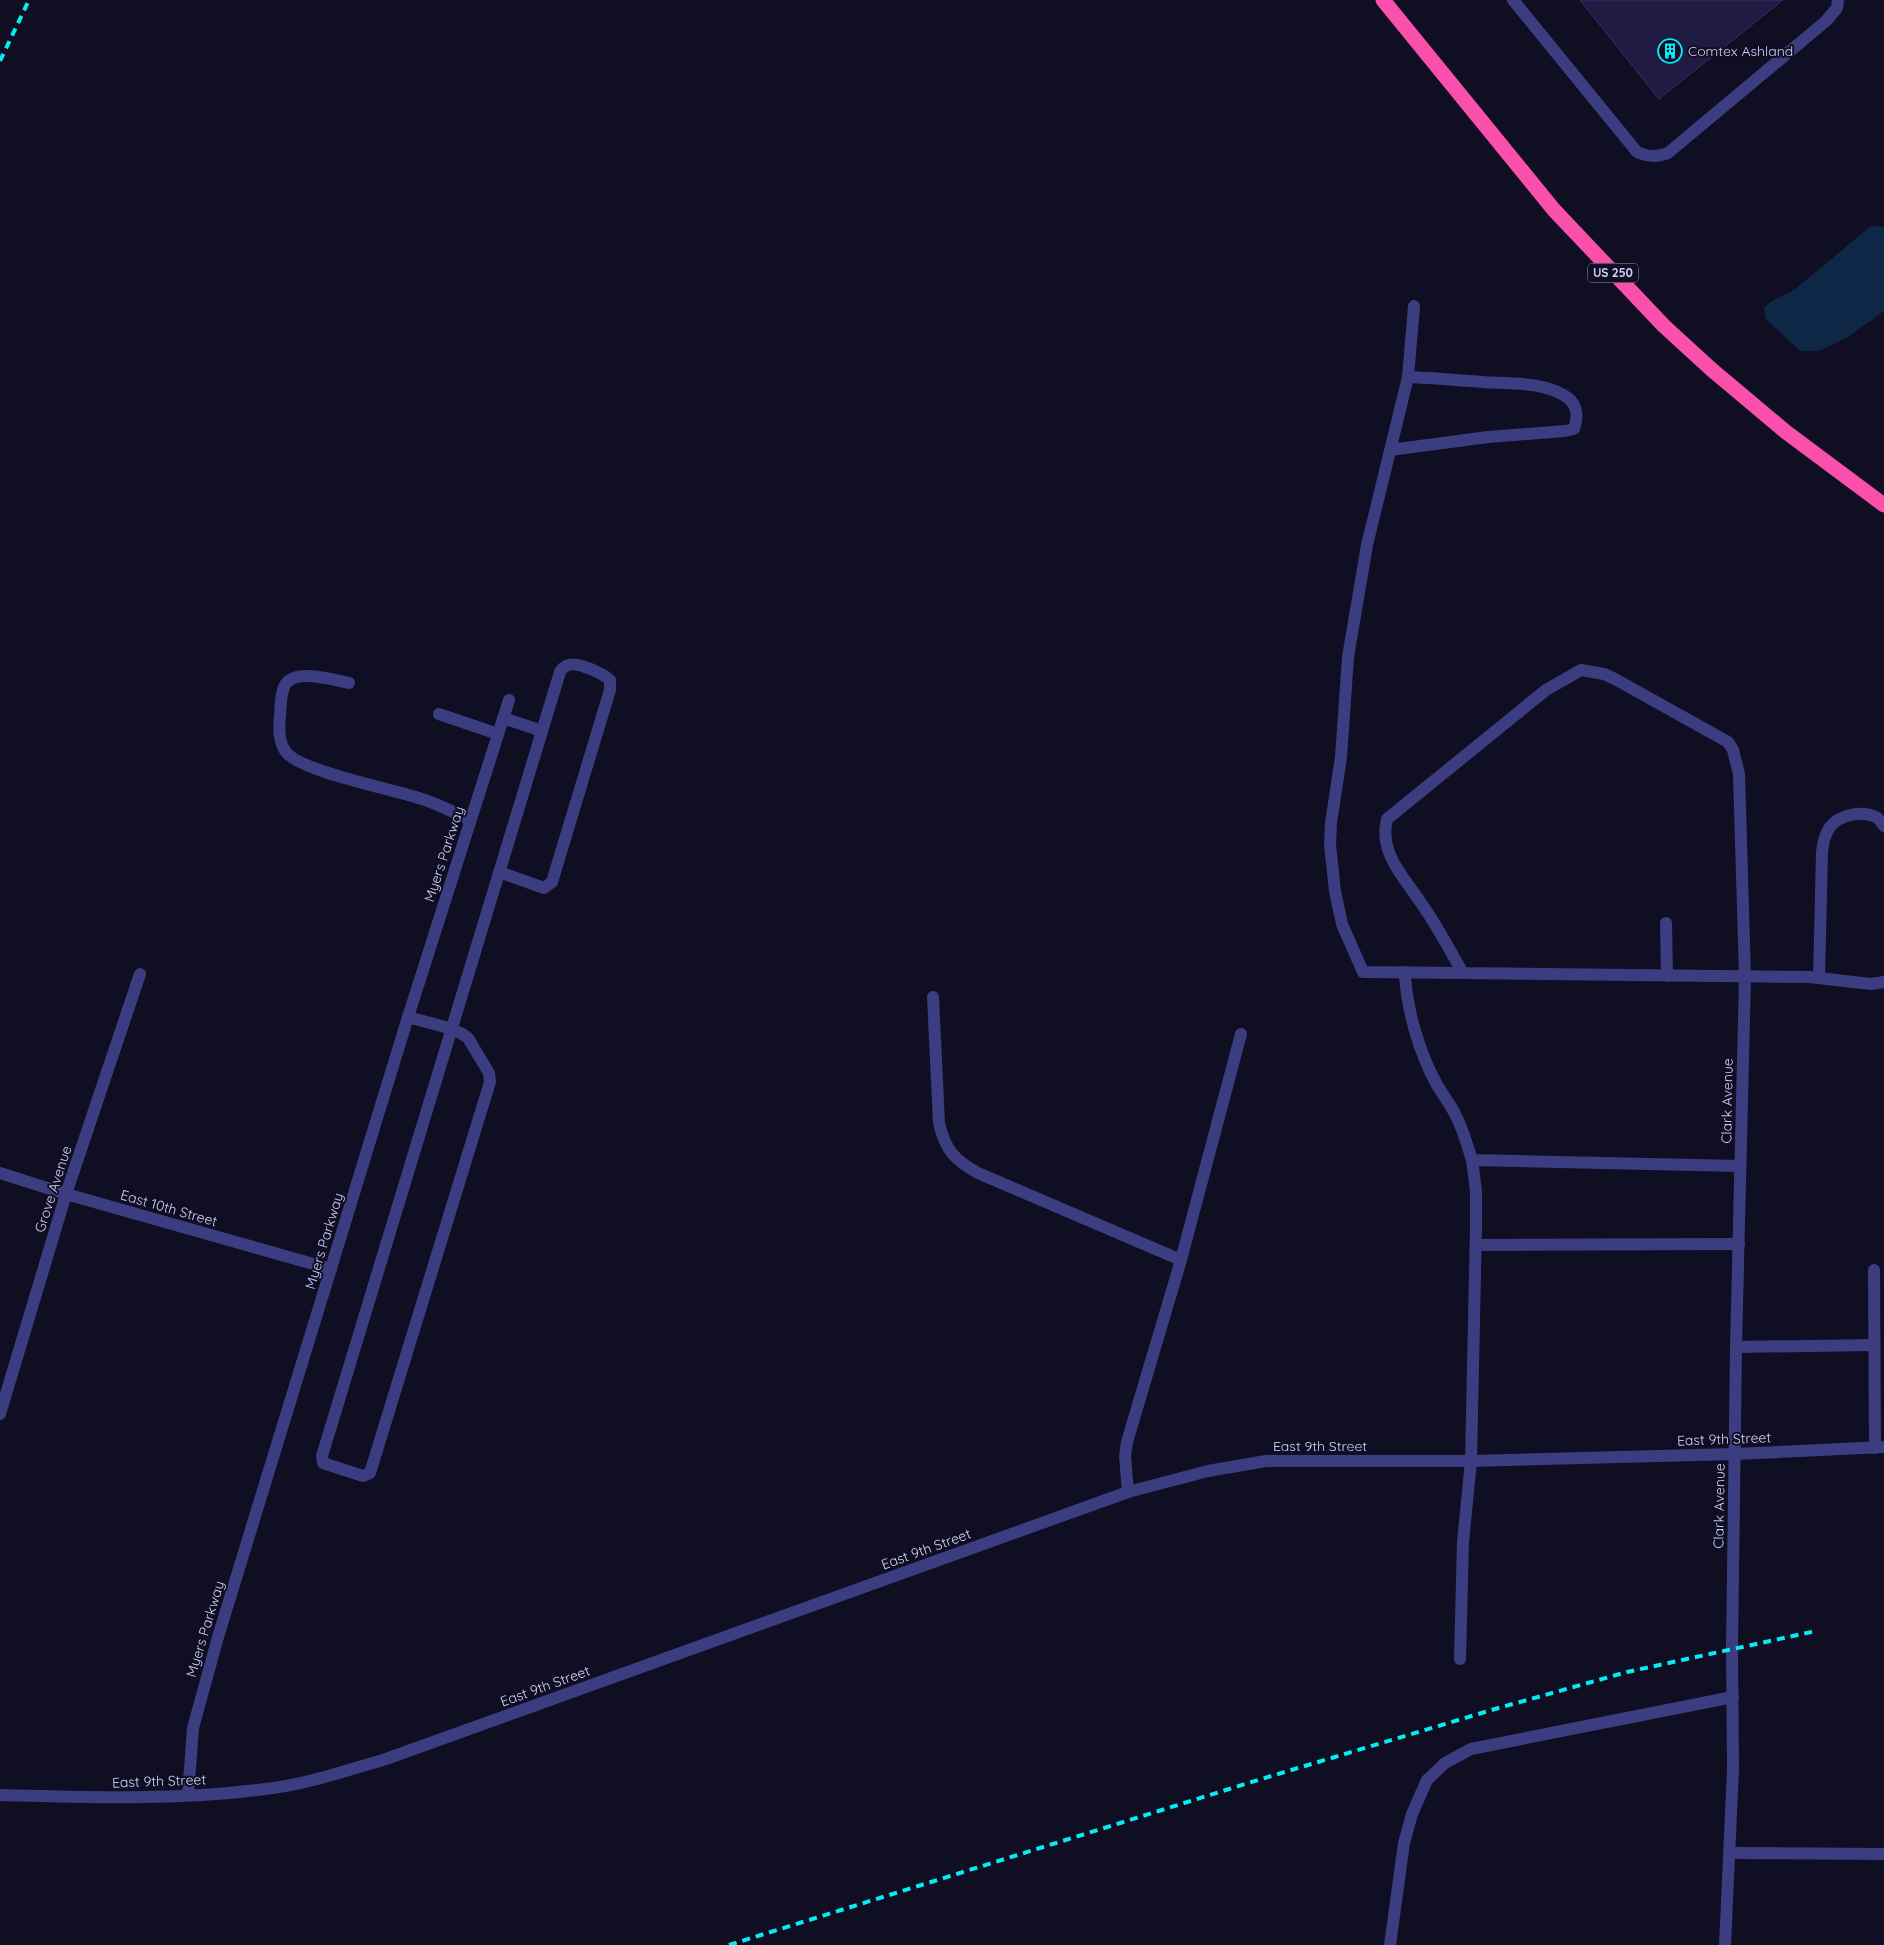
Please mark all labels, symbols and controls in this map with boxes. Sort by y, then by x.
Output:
building icon: Comtex Ashland [1657,38,1683,64]
place label: Comtex Ashland [1688,42,1793,60]
road number: US 250 [1588,264,1638,282]
street label: Myers Parkway [420,804,468,904]
street label: Clark Avenue [1717,1058,1737,1144]
street label: Grove Avenue [31,1143,76,1235]
street label: East 10th Street [119,1186,220,1230]
street label: Myers Parkway [301,1191,347,1291]
street label: East 9th Street [1677,1428,1772,1450]
street label: East 9th Street [1273,1437,1367,1455]
street label: Clark Avenue [1709,1463,1729,1549]
street label: East 9th Street [879,1524,974,1574]
street label: Myers Parkway [182,1579,228,1679]
street label: East 9th Street [498,1661,593,1711]
street label: East 9th Street [112,1770,207,1792]

